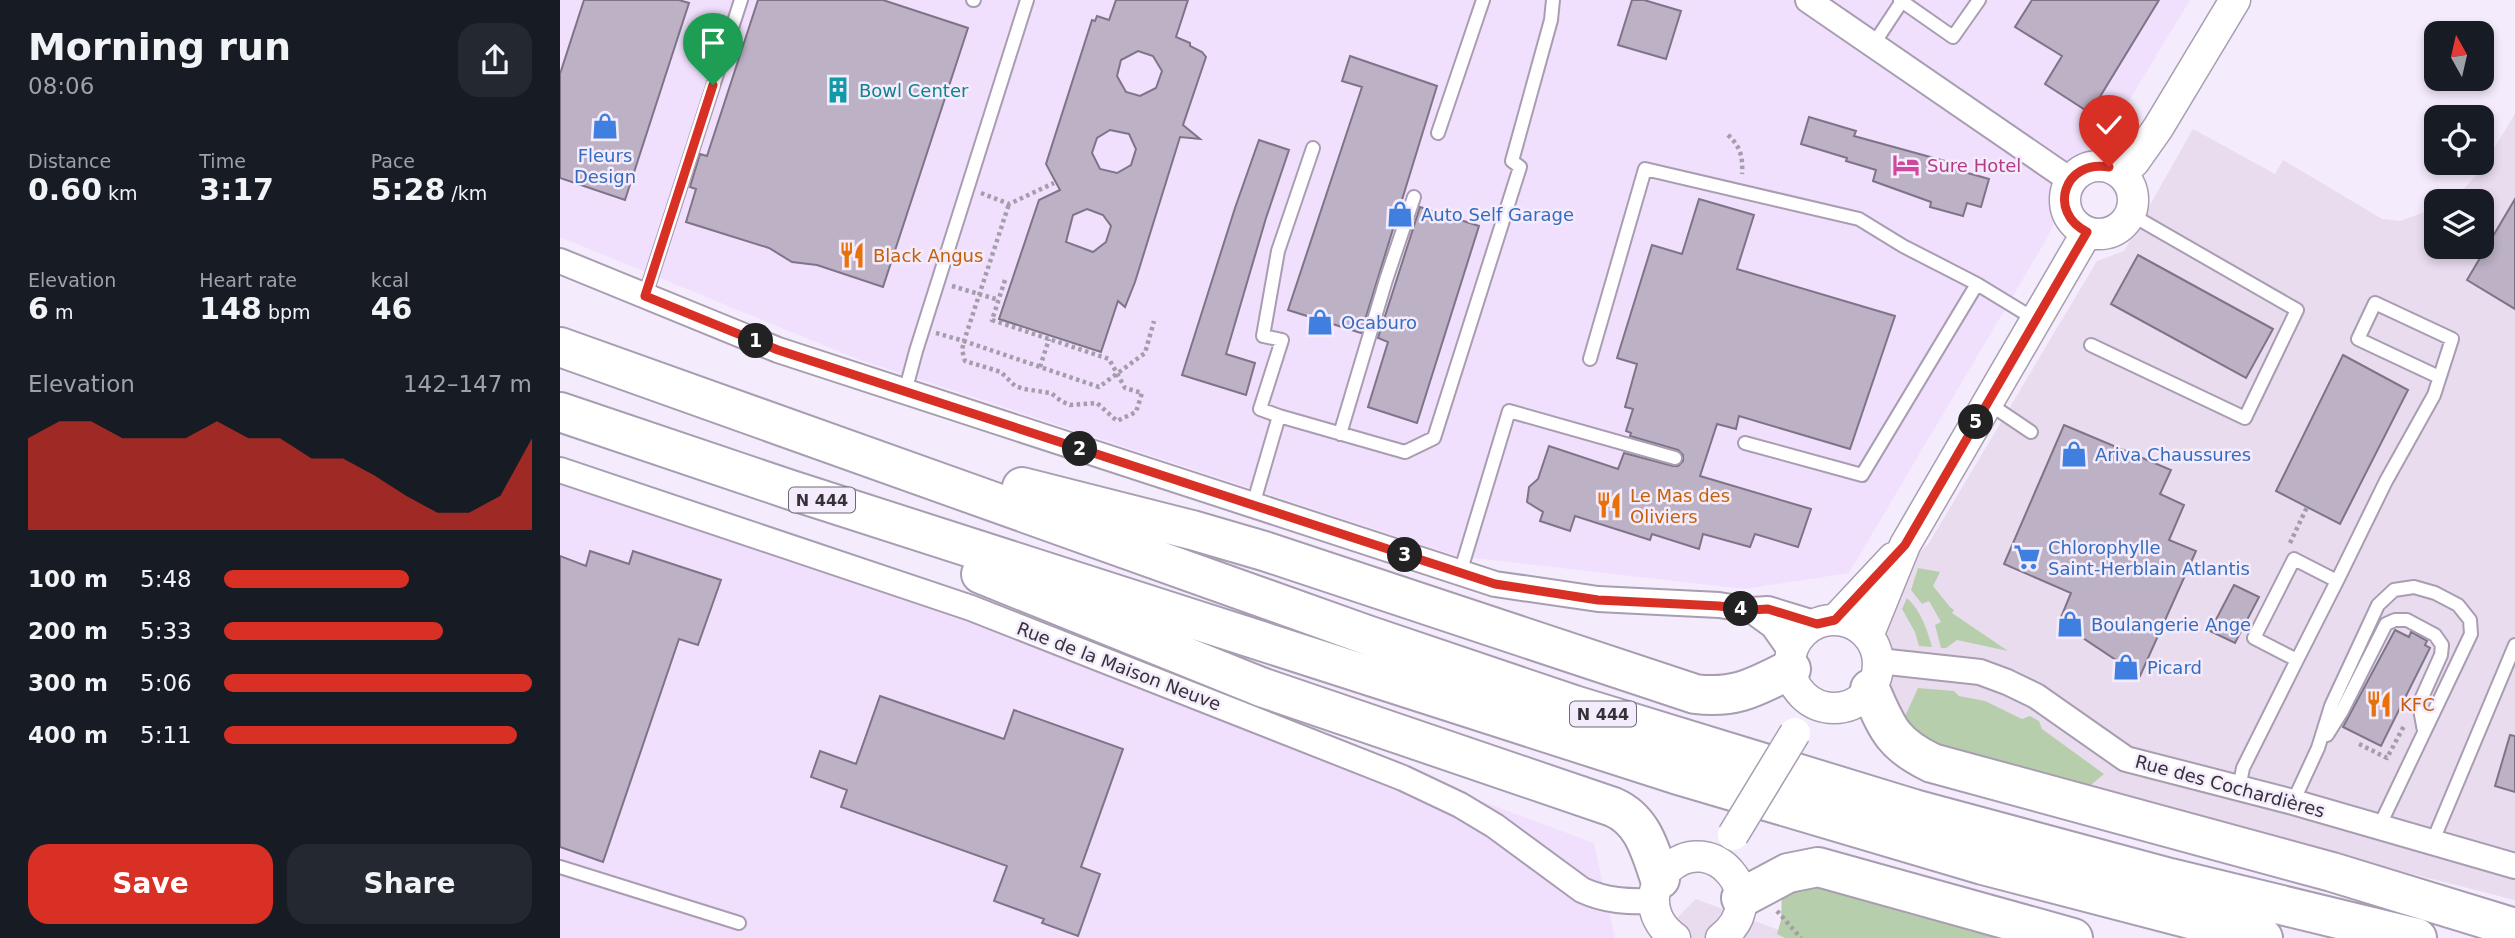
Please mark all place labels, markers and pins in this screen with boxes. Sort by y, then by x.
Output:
pin [683,13,743,85]
building icon: Bowl Center [823,75,853,105]
place label: Bowl Center [859,80,969,101]
pin [2079,95,2139,167]
shop icon: Fleurs Design [590,111,620,141]
place label: Fleurs Design [574,145,636,187]
hotel icon: Sure Hotel [1891,150,1921,180]
place label: Sure Hotel [1927,155,2021,176]
shop icon: Auto Self Garage [1385,199,1415,229]
place label: Auto Self Garage [1421,204,1574,225]
restaurant icon: Black Angus [837,240,867,270]
place label: Black Angus [873,245,983,266]
shop icon: Ocaburo [1305,307,1335,337]
place label: Ocaburo [1341,312,1417,333]
pin: 1 [738,324,774,358]
pin: 5 [1958,404,1994,440]
pin: 2 [1063,432,1098,466]
shop icon: Ariva Chaussures [2059,439,2089,469]
place label: Ariva Chaussures [2095,444,2251,465]
place label: Le Mas des Oliviers [1630,485,1730,527]
restaurant icon: Le Mas des Oliviers [1594,490,1624,520]
place label: Chlorophylle Saint-Herblain Atlantis [2048,537,2250,579]
pin: 3 [1388,538,1422,572]
supermarket icon: Chlorophylle Saint-Herblain Atlantis [2012,542,2042,572]
pin: 4 [1724,592,1758,626]
shop icon: Boulangerie Ange [2055,609,2085,639]
place label: Boulangerie Ange [2091,614,2251,635]
shop icon: Picard [2111,652,2141,682]
place label: Picard [2147,657,2202,678]
restaurant icon: KFC [2364,689,2394,719]
place label: KFC [2400,694,2435,715]

